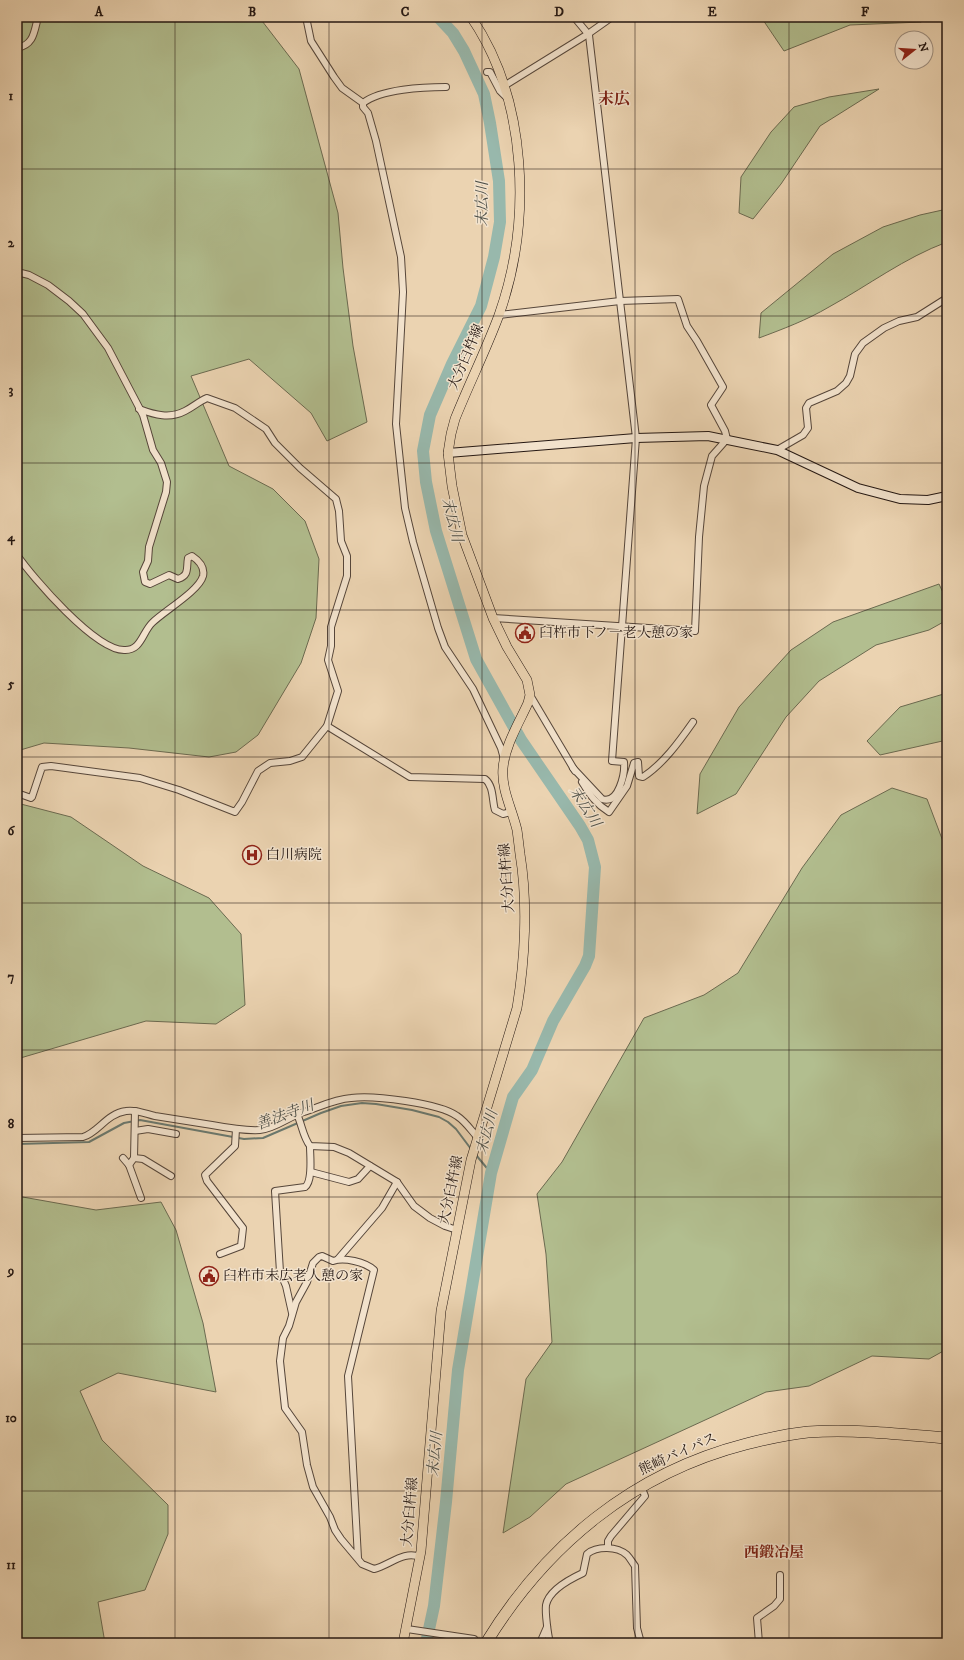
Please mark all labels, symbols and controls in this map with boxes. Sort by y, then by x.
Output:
text: A [94,4,104,20]
text: B [248,4,256,20]
text: C [401,4,410,20]
text: D [554,4,564,20]
text: E [707,4,717,20]
text: F [861,4,870,20]
north arrow [894,30,934,70]
text: N [915,41,931,54]
text: 1 [9,88,14,104]
district label: 末広 [598,89,630,109]
water label: 末広川 [473,180,492,227]
text: 2 [8,235,15,251]
street label: 大分臼杵線 [444,321,488,393]
text: 3 [9,382,14,398]
water label: 末広川 [437,496,467,546]
text: 4 [6,529,15,546]
public building icon: 臼杵市下ノ一老人憩の家 [514,622,536,644]
place label: 臼杵市下ノ一老人憩の家 [539,624,693,642]
text: 5 [7,676,15,692]
water label: 末広川 [565,783,606,833]
text: 6 [8,823,16,839]
street label: 大分臼杵線 [496,842,518,914]
hospital icon: 白川病院 [241,844,263,866]
place label: 白川病院 [266,846,322,864]
text: 7 [8,969,15,985]
water label: 善法寺川 [254,1095,318,1134]
water label: 末広川 [472,1106,503,1156]
text: 8 [8,1116,15,1132]
street label: 大分臼杵線 [435,1154,467,1226]
text: 9 [7,1263,14,1279]
public building icon: 臼杵市末広老人憩の家 [198,1265,220,1287]
place label: 臼杵市末広老人憩の家 [223,1267,363,1285]
text: 10 [5,1410,17,1426]
water label: 末広川 [424,1429,447,1477]
street label: 熊崎バイパス [636,1429,720,1479]
street label: 大分臼杵線 [398,1476,422,1548]
district label: 西鍛冶屋 [744,1543,804,1562]
text: 11 [6,1557,16,1573]

